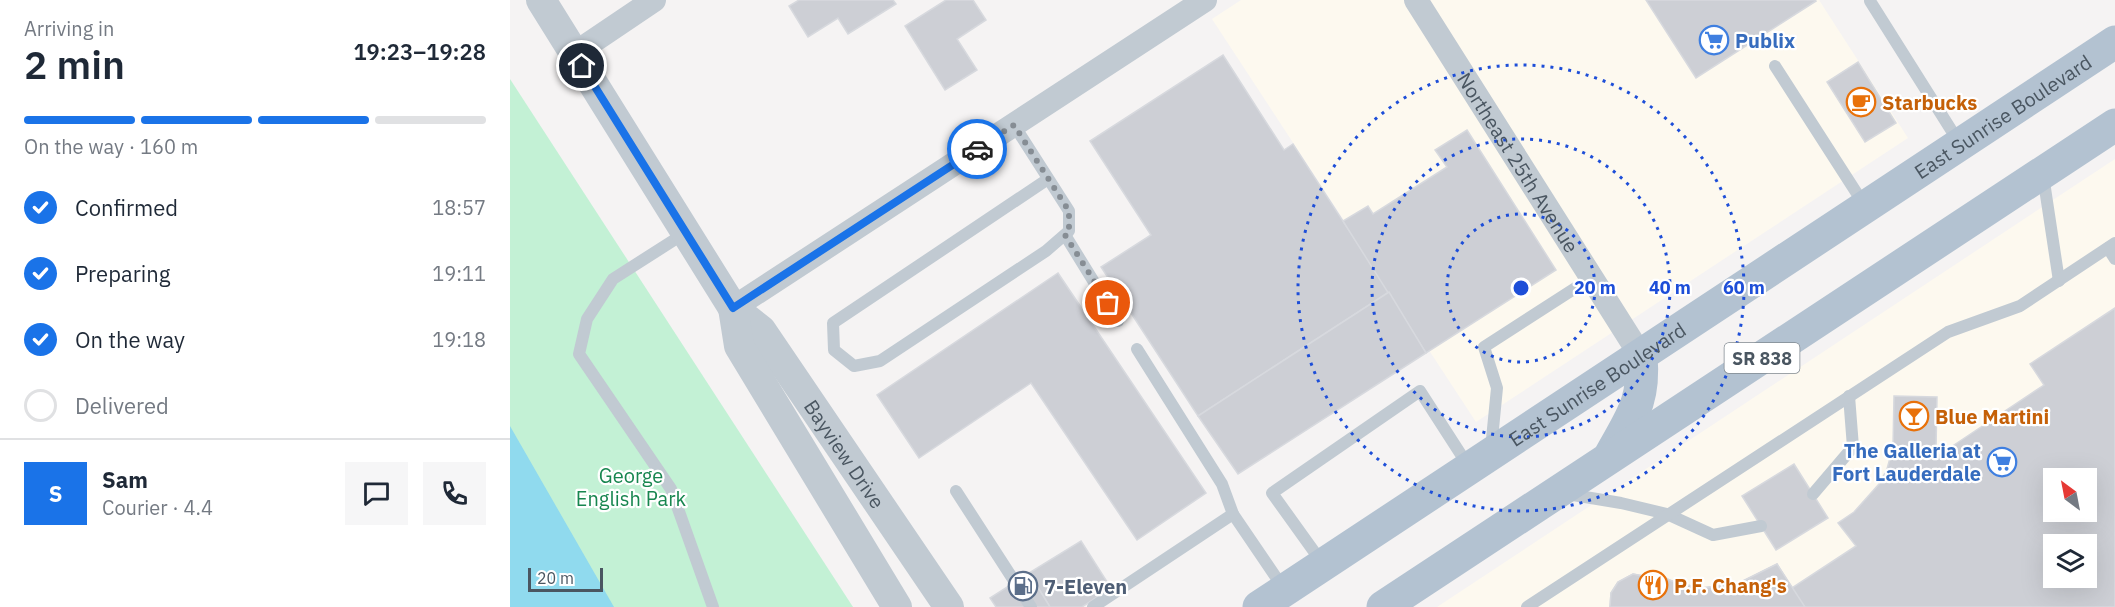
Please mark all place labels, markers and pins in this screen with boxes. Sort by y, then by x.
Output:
supermarket icon: Publix [1698,24,1730,56]
place label: Publix [1735,27,1795,54]
pin [556,40,607,91]
cafe icon: Starbucks [1845,86,1877,118]
place label: Starbucks [1882,89,1977,116]
pin [1082,277,1133,328]
centre of rings [1511,278,1531,298]
bar icon: Blue Martini [1898,400,1930,432]
place label: Blue Martini [1935,403,2049,430]
place label: The Galleria at Fort Lauderdale [1832,437,1981,487]
supermarket icon: The Galleria at Fort Lauderdale [1986,446,2018,478]
restaurant icon: P.F. Chang's [1637,569,1669,601]
fuel station icon: 7-Eleven [1007,570,1039,602]
place label: P.F. Chang's [1674,572,1787,599]
place label: 7-Eleven [1044,573,1127,600]

